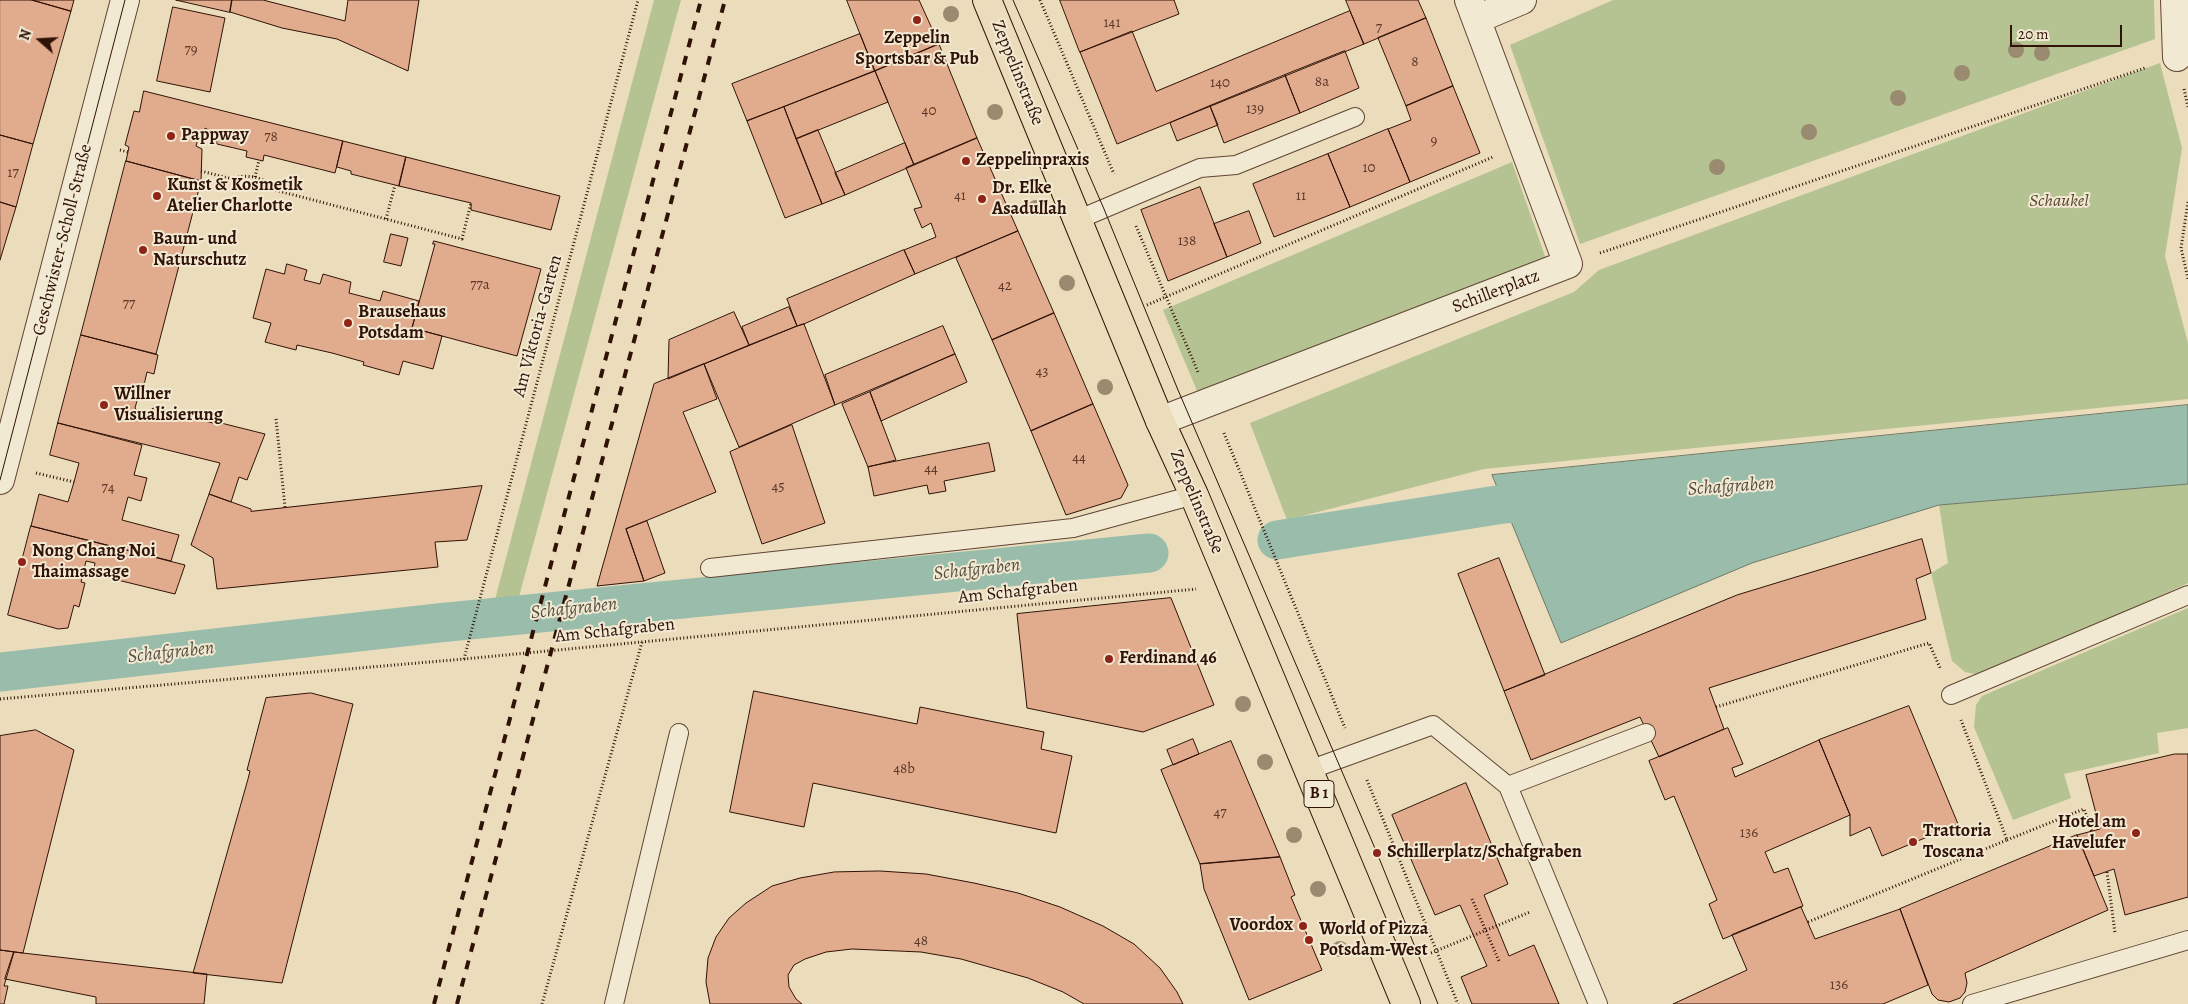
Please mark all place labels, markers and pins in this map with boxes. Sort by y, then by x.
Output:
marker: Zeppelin Sportsbar & Pub [911,14,923,26]
place label: Zeppelin Sportsbar & Pub [855,28,979,70]
place label: Pappway [181,125,249,147]
marker: Pappway [165,130,177,142]
place label: Zeppelinpraxis [976,150,1089,172]
marker: Zeppelinpraxis [960,155,972,167]
place label: Kunst & Kosmetik Atelier Charlotte [167,175,303,218]
place label: Dr. Elke Asadullah [992,178,1067,220]
marker: Kunst & Kosmetik Atelier Charlotte [151,190,163,202]
marker: Dr. Elke Asadullah [976,193,988,205]
place label: Baum- und Naturschutz [153,229,247,272]
marker: Baum- und Naturschutz [137,244,149,256]
place label: Brausehaus Potsdam [358,302,446,344]
marker: Brausehaus Potsdam [342,317,354,329]
place label: Willner Visualisierung [114,384,223,426]
marker: Willner Visualisierung [98,399,110,411]
place label: Nong Chang Noi Thaimassage [32,541,156,584]
marker: Nong Chang Noi Thaimassage [16,556,28,568]
place label: Ferdinand 46 [1119,648,1217,670]
marker: Ferdinand 46 [1103,653,1115,665]
place label: Hotel am Havelufer [2052,812,2126,854]
place label: Trattoria Toscana [1923,821,1991,864]
marker: Hotel am Havelufer [2130,827,2142,839]
marker: Trattoria Toscana [1907,836,1919,848]
place label: Schillerplatz/Schafgraben [1387,842,1582,864]
marker: Schillerplatz/Schafgraben [1371,847,1383,859]
place label: Voordox [1230,915,1293,937]
place label: World of Pizza Potsdam-West [1319,919,1428,962]
marker: Voordox [1297,920,1309,932]
marker: World of Pizza Potsdam-West [1303,934,1315,946]

